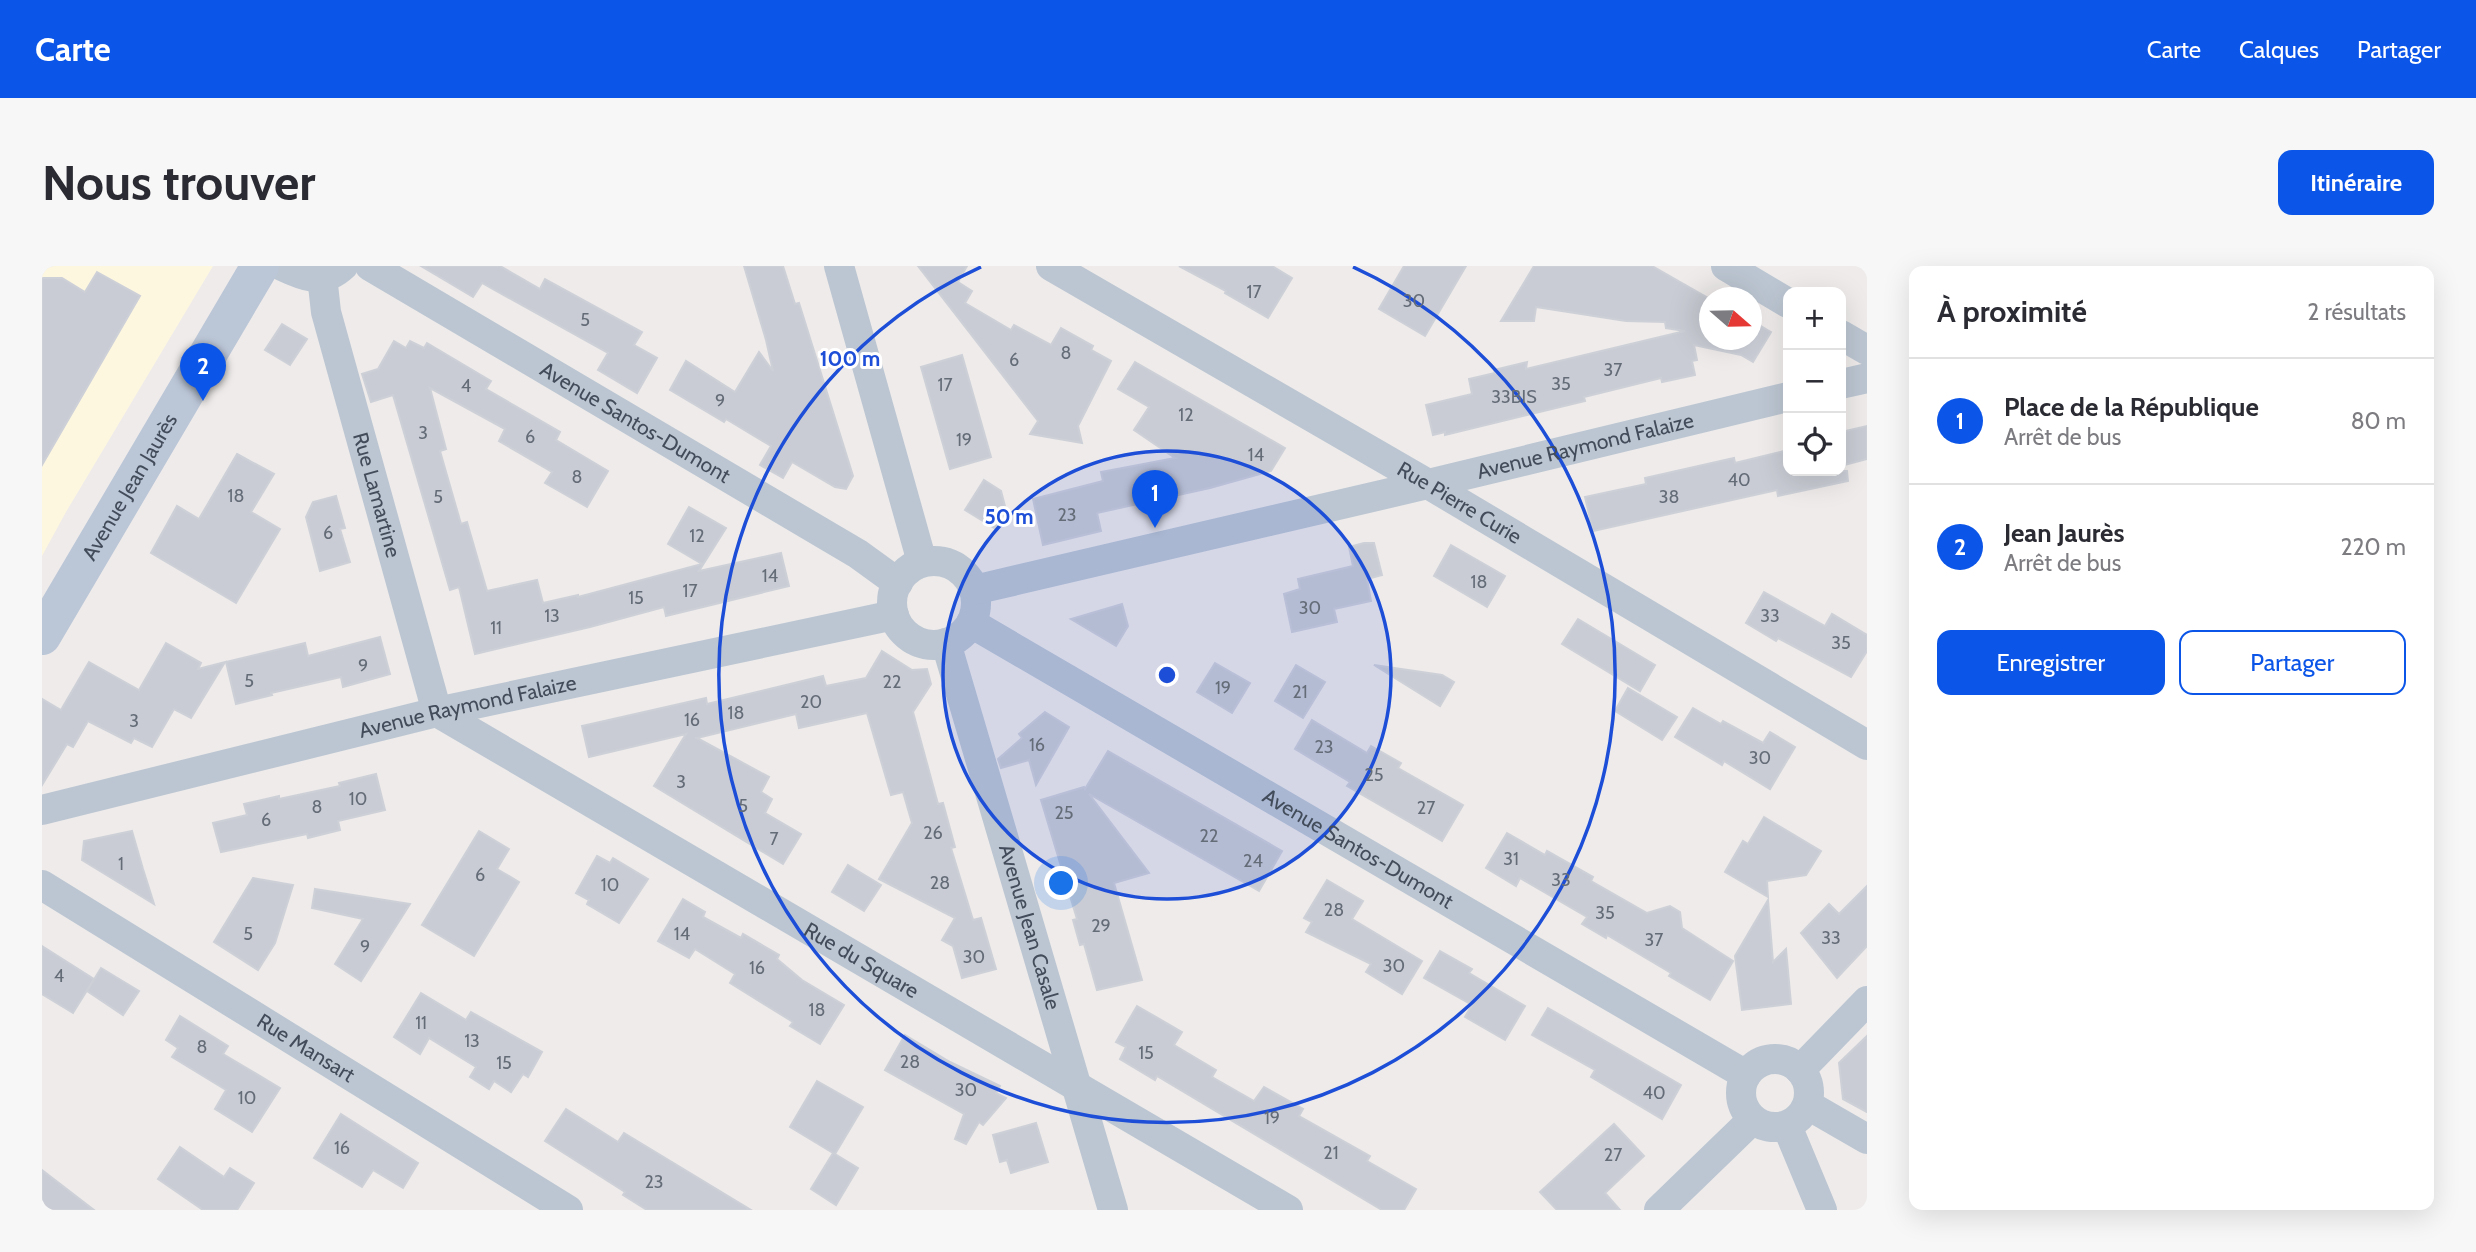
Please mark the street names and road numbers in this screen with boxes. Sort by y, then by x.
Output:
street label: Avenue Santos-Dumont [536,356,735,488]
street label: Avenue Raymond Falaize [1474,407,1696,484]
street label: Avenue Jean Jaurès [77,409,182,565]
street label: Rue Lamartine [348,429,407,560]
street label: Rue Pierre Curie [1393,456,1526,549]
street label: Avenue Raymond Falaize [356,670,579,743]
street label: Avenue Santos-Dumont [1259,783,1458,914]
street label: Avenue Jean Casale [994,841,1066,1013]
street label: Rue du Square [800,917,924,1003]
street label: Rue Mansart [253,1008,359,1087]

